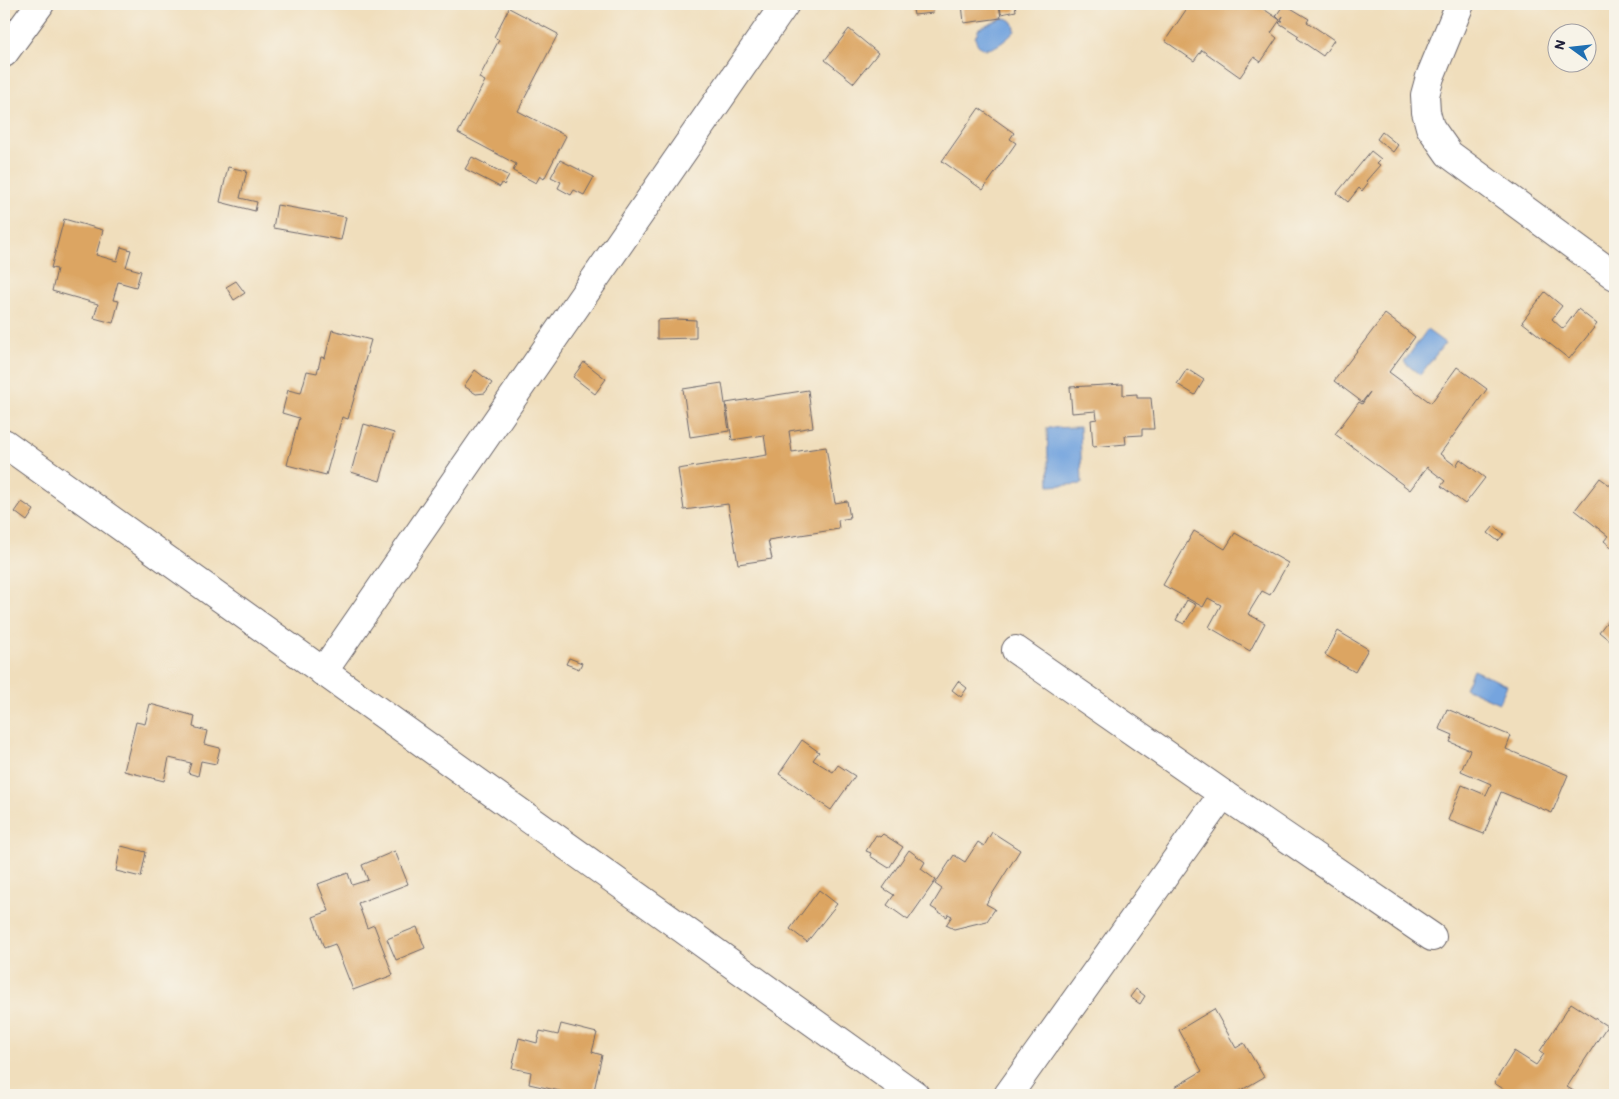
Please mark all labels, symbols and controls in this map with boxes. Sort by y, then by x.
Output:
north arrow [1546,22,1596,72]
text: N [1550,38,1569,52]

